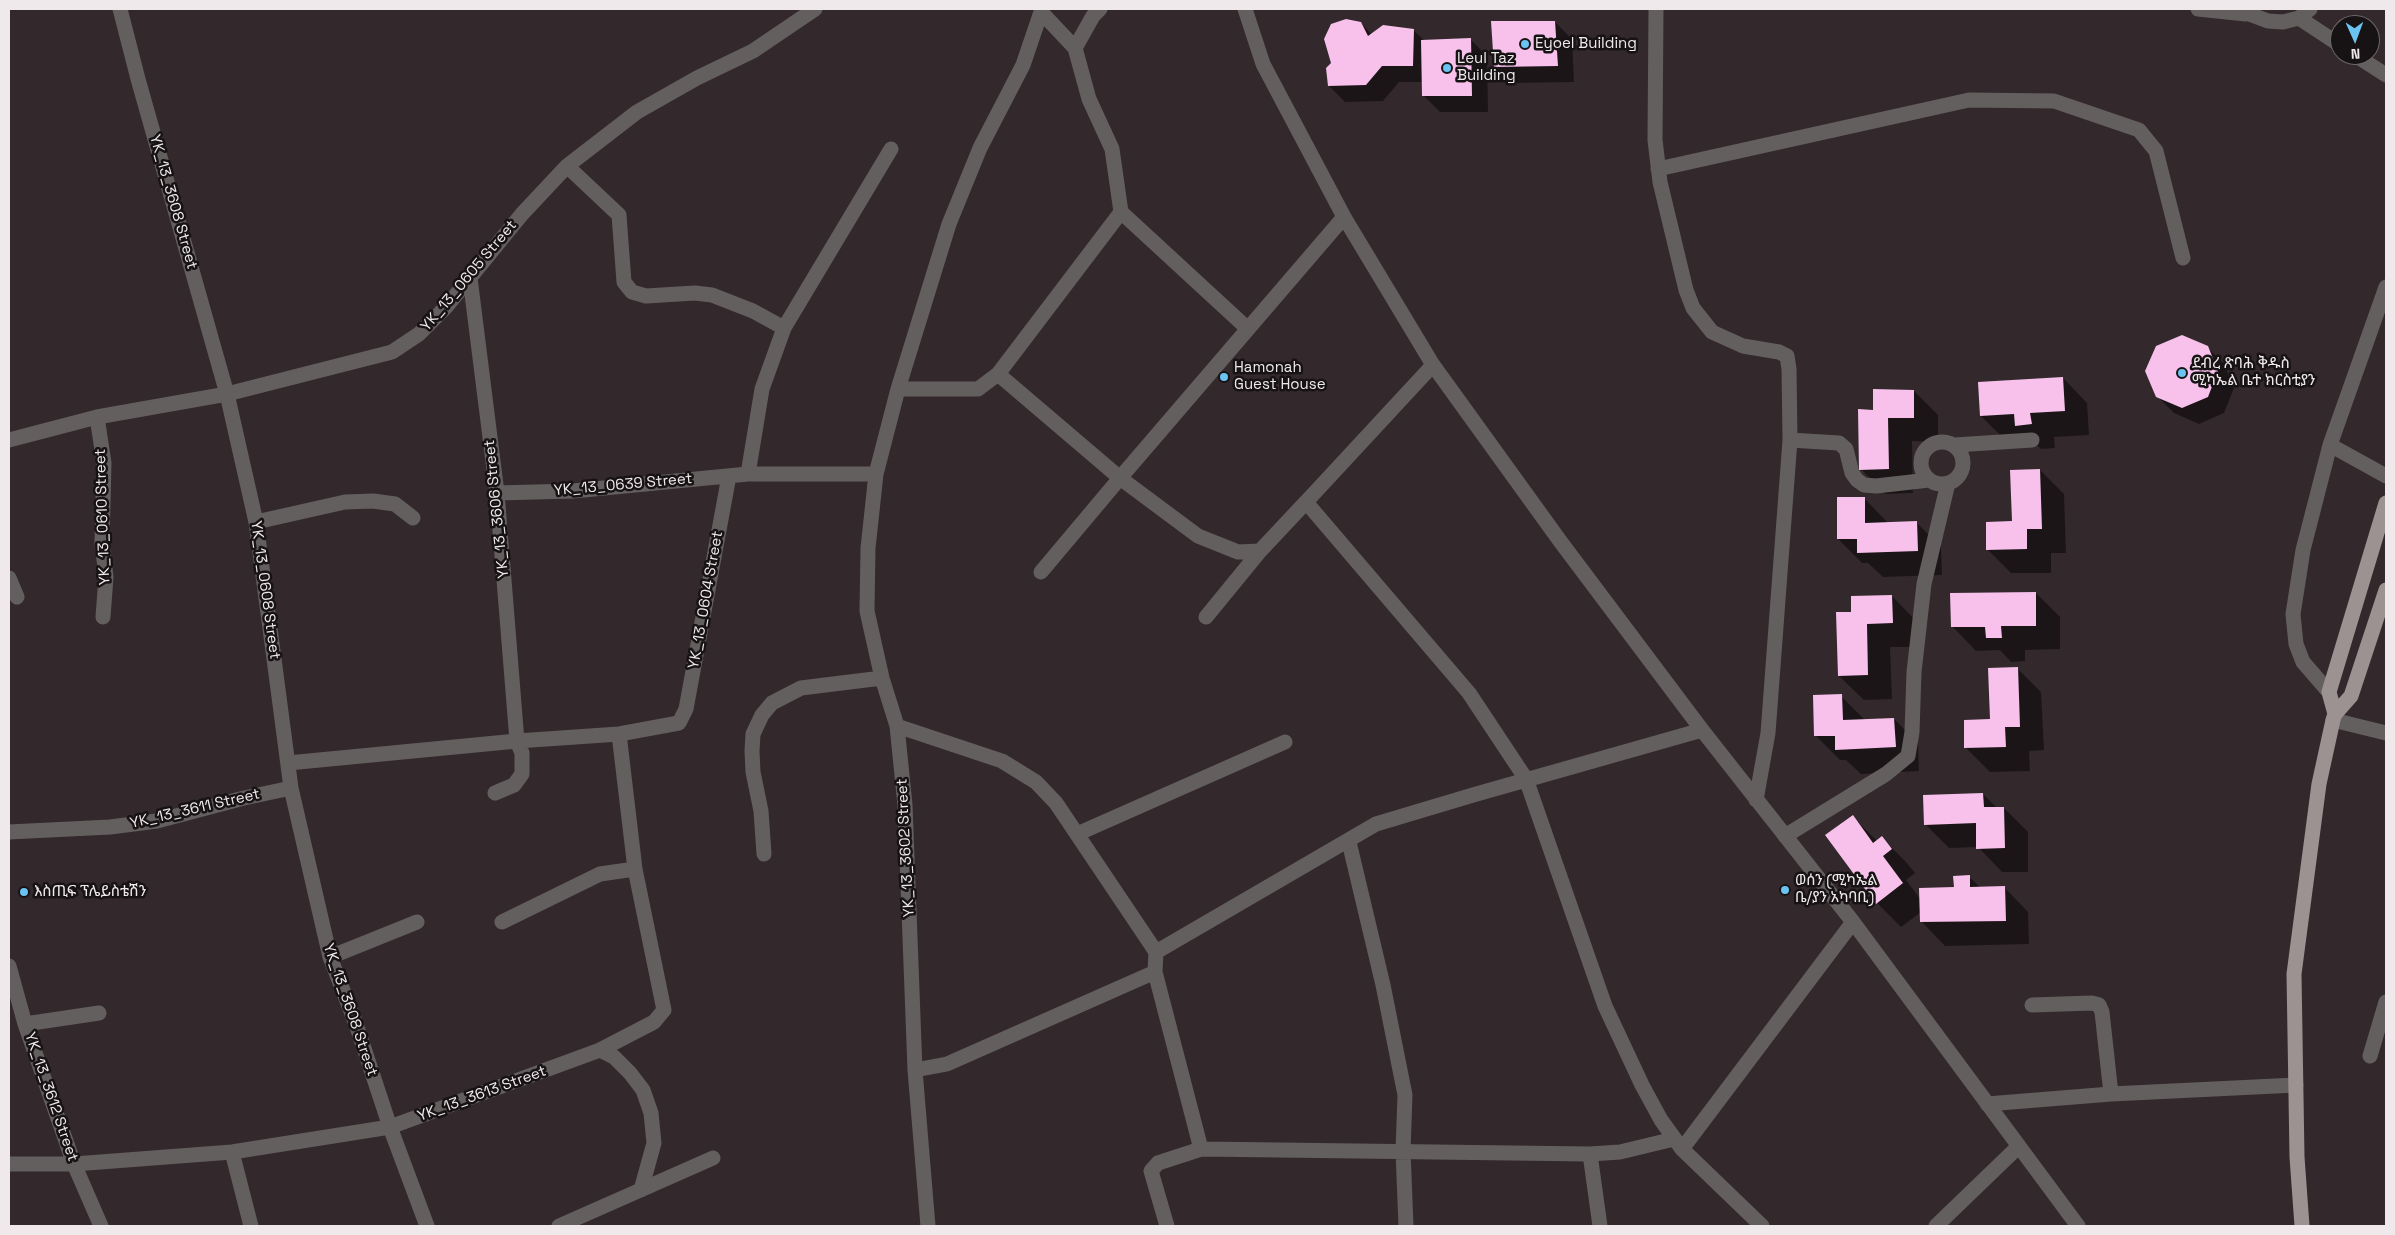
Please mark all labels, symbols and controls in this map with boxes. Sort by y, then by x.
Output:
north arrow [2330,15,2380,65]
place label: Eyoel Building [1535,35,1637,53]
marker: Eyoel Building [1519,38,1531,50]
text: N [2350,45,2361,63]
place label: Leul Taz Building [1457,50,1516,85]
marker: Leul Taz Building [1441,62,1453,74]
street label: YK_13_3608 Street [145,133,201,271]
street label: YK_13_0605 Street [417,217,521,335]
place label: ደብረ ጽባሕ ቅዱስ ሚካኤል ቤተ ክርስቲያን [2192,355,2315,390]
place label: Hamonah Guest House [1234,359,1326,394]
marker: ደብረ ጽባሕ ቅዱስ ሚካኤል ቤተ ክርስቲያን [2176,367,2188,379]
marker: Hamonah Guest House [1218,371,1230,383]
street label: YK_13_3606 Street [481,439,513,579]
street label: YK_13_0610 Street [92,448,114,586]
street label: YK_13_0639 Street [553,470,693,500]
street label: YK_13_0608 Street [246,520,284,660]
street label: YK_13_0604 Street [685,530,727,670]
street label: YK_13_3602 Street [893,778,919,918]
street label: YK_13_3611 Street [128,785,262,833]
place label: ወሰን (ሚካኤል ቤ/ያን አካባቢ) [1795,872,1877,907]
place label: እስጢፍ ፕሌይስቴሽን [34,883,146,901]
marker: ወሰን (ሚካኤል ቤ/ያን አካባቢ) [1779,884,1791,896]
marker: እስጢፍ ፕሌይስቴሽን [18,886,30,898]
street label: YK_13_3608 Street [319,941,381,1079]
street label: YK_13_3612 Street [20,1030,82,1164]
street label: YK_13_3613 Street [415,1062,549,1126]

